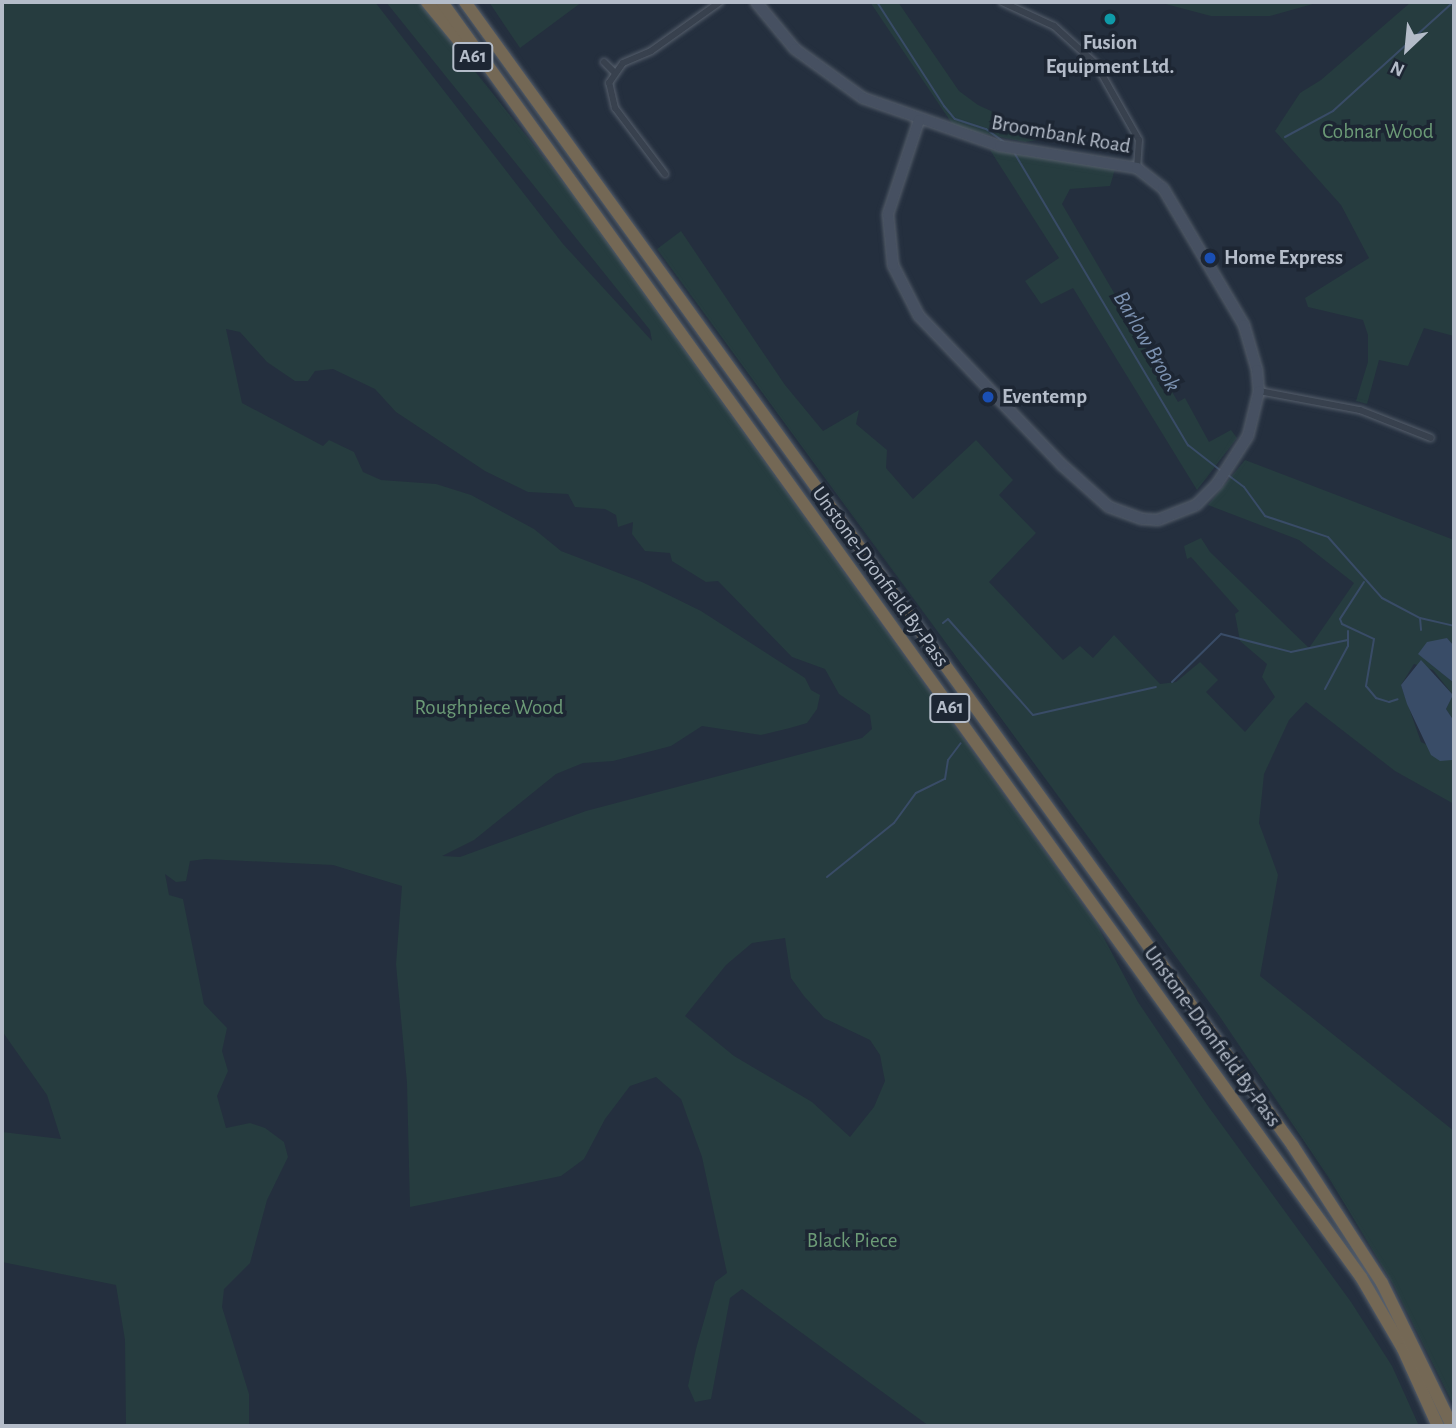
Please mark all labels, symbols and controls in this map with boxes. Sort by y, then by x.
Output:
marker: Fusion Equipment Ltd. [1102,11,1118,27]
north arrow [1372,14,1442,84]
place label: Fusion Equipment Ltd. [1046,30,1174,80]
road number: A61 [452,41,494,72]
text: N [1387,57,1408,80]
street label: Broombank Road [989,110,1133,160]
park label: Cobnar Wood [1322,119,1434,145]
place label: Home Express [1224,245,1343,271]
marker: Home Express [1202,250,1218,266]
water label: Barlow Brook [1106,287,1186,397]
place label: Eventemp [1002,384,1087,410]
marker: Eventemp [980,389,996,405]
street label: Unstone-Dronfield By-Pass [806,482,954,672]
road number: A61 [929,692,971,723]
park label: Roughpiece Wood [414,695,564,721]
street label: Unstone-Dronfield By-Pass [1138,942,1286,1132]
park label: Black Piece [807,1228,897,1254]

